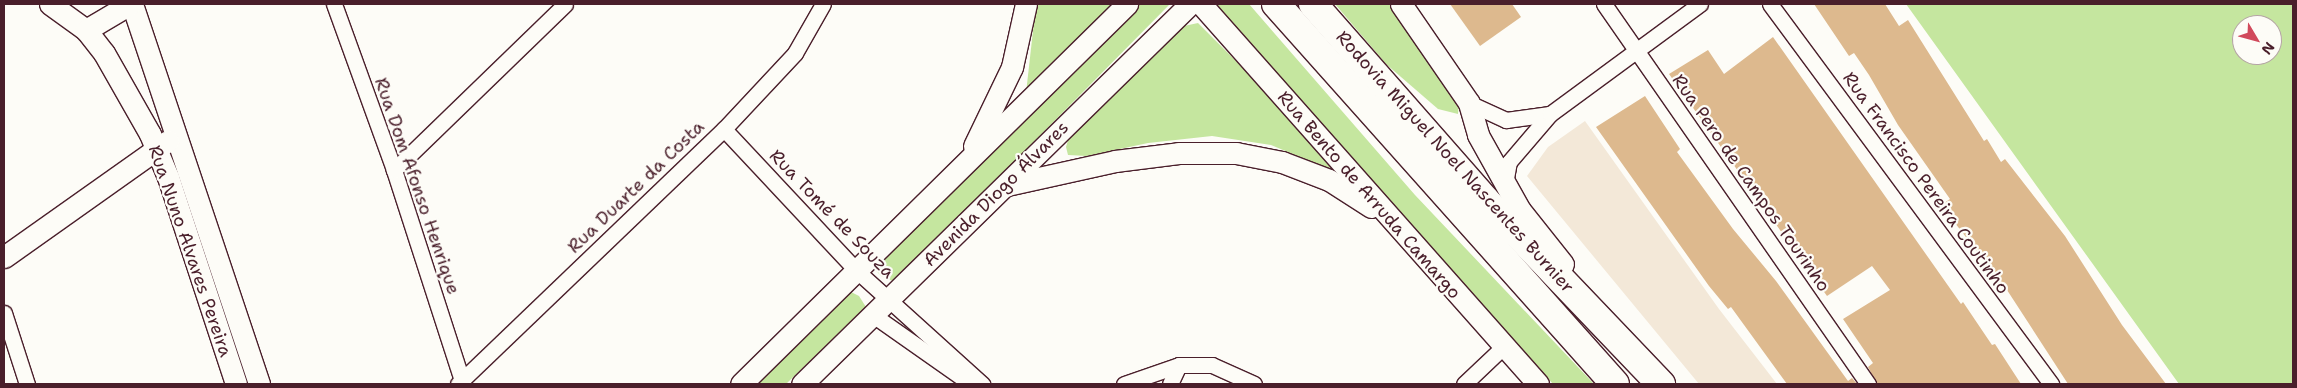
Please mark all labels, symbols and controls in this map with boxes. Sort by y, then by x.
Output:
north arrow [2232,15,2282,65]
street label: Rodovia Miguel Noel Nascentes Burnier [1331,26,1579,298]
text: N [2258,39,2279,58]
street label: Rua Francisco Pereira Coutinho [1838,68,2014,298]
street label: Rua Pero de Campos Tourinho [1667,70,1835,296]
street label: Rua Dom Afonso Henrique [370,75,464,297]
street label: Rua Bento de Arruda Camargo [1273,87,1465,303]
street label: Rua Duarte da Costa [563,116,709,258]
street label: Avenida Diogo Álvares [919,117,1073,271]
street label: Rua Nuno Alvares Pereira [144,142,236,360]
street label: Rua Tomé de Souza [765,145,899,283]

